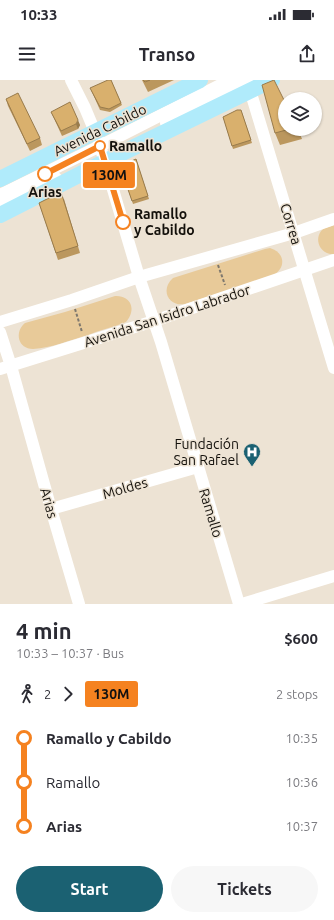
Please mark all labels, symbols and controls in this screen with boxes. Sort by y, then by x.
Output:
text: 10:33 [20,6,58,23]
icon: menu [16,43,38,65]
icon: share [296,43,318,65]
text: Transo [139,44,195,64]
map controls [278,92,322,136]
button: layers [278,92,322,136]
street label: Avenida Cabildo [51,101,149,159]
place label: Ramallo [109,138,162,154]
marker: Ramallo [94,140,106,152]
line badge: 130M [81,162,137,188]
marker: Arias [37,166,53,182]
text: 130M [91,167,127,183]
place label: Arias [28,184,62,200]
street label: Correa [277,201,305,247]
place label: Ramallo y Cabildo [134,206,195,238]
marker: Ramallo y Cabildo [115,214,131,230]
street label: Avenida San Isidro Labrador [82,281,253,350]
place label: Fundación San Rafael [173,436,239,468]
hospital icon: Fundación San Rafael [242,442,262,467]
street label: Moldes [101,474,149,502]
street label: Arias [37,486,61,520]
street label: Ramallo [196,486,226,540]
text: 4 min [16,618,72,643]
text: $600 [284,630,318,647]
text: 10:33 – 10:37 · Bus [16,646,124,660]
icon: walk [16,683,38,705]
icon: forward [57,683,79,705]
text: 130M [93,686,130,702]
text: 2 [44,687,51,701]
text: 2 stops [276,687,318,701]
text: Ramallo y Cabildo [46,730,172,747]
text: 10:35 [285,731,318,745]
text: Ramallo [46,774,100,791]
text: 10:36 [285,775,318,789]
text: Arias [46,818,82,835]
text: 10:37 [285,819,318,833]
button: Start [16,866,163,912]
button: Tickets [171,866,318,912]

